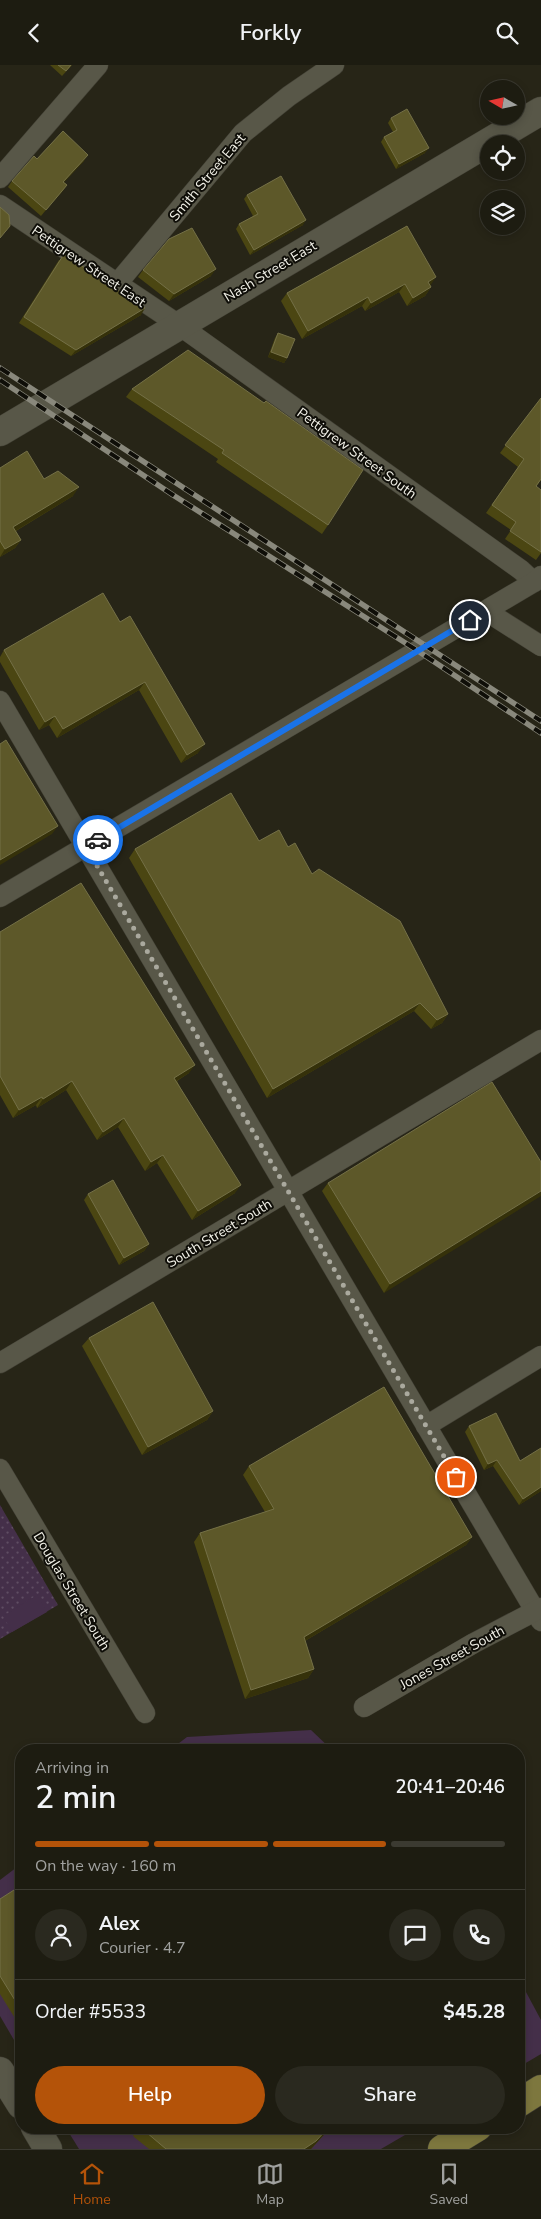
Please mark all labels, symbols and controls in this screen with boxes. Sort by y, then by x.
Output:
text: Forkly [240,18,301,48]
icon: back [20,19,48,47]
icon: search [493,19,521,47]
north arrow [480,80,525,125]
map controls [480,80,525,235]
street label: Smith Street East [165,129,250,225]
button: locate [480,135,525,180]
button: layers [480,190,525,235]
street label: Pettigrew Street East [28,221,149,312]
street label: Nash Street East [220,236,320,307]
street label: Pettigrew Street South [293,404,420,503]
pin [449,599,491,641]
icon: home [456,606,484,634]
courier [73,815,123,865]
icon: car [84,826,112,854]
street label: South Street South [163,1194,275,1272]
pin [435,1456,477,1498]
icon: bag [442,1463,470,1491]
street label: Douglas Street South [29,1528,114,1654]
street label: Jones Street South [396,1621,508,1695]
text: Arriving in [35,1757,109,1779]
text: 20:41–20:46 [395,1774,505,1800]
text: 2 min [35,1776,117,1819]
text: On the way · 160 m [35,1855,176,1877]
button: person [35,1909,87,1961]
button: chat [389,1909,441,1961]
button: phone [453,1909,505,1961]
text: Alex [99,1911,140,1937]
text: Courier · 4.7 [99,1937,185,1959]
text: Order #5533 [35,1999,146,2025]
text: $45.28 [443,1999,505,2025]
button: Help [35,2066,265,2124]
button: Share [275,2066,505,2124]
tab: Home [73,2160,111,2209]
tab: Map [256,2160,284,2209]
tab: Saved [430,2160,468,2209]

